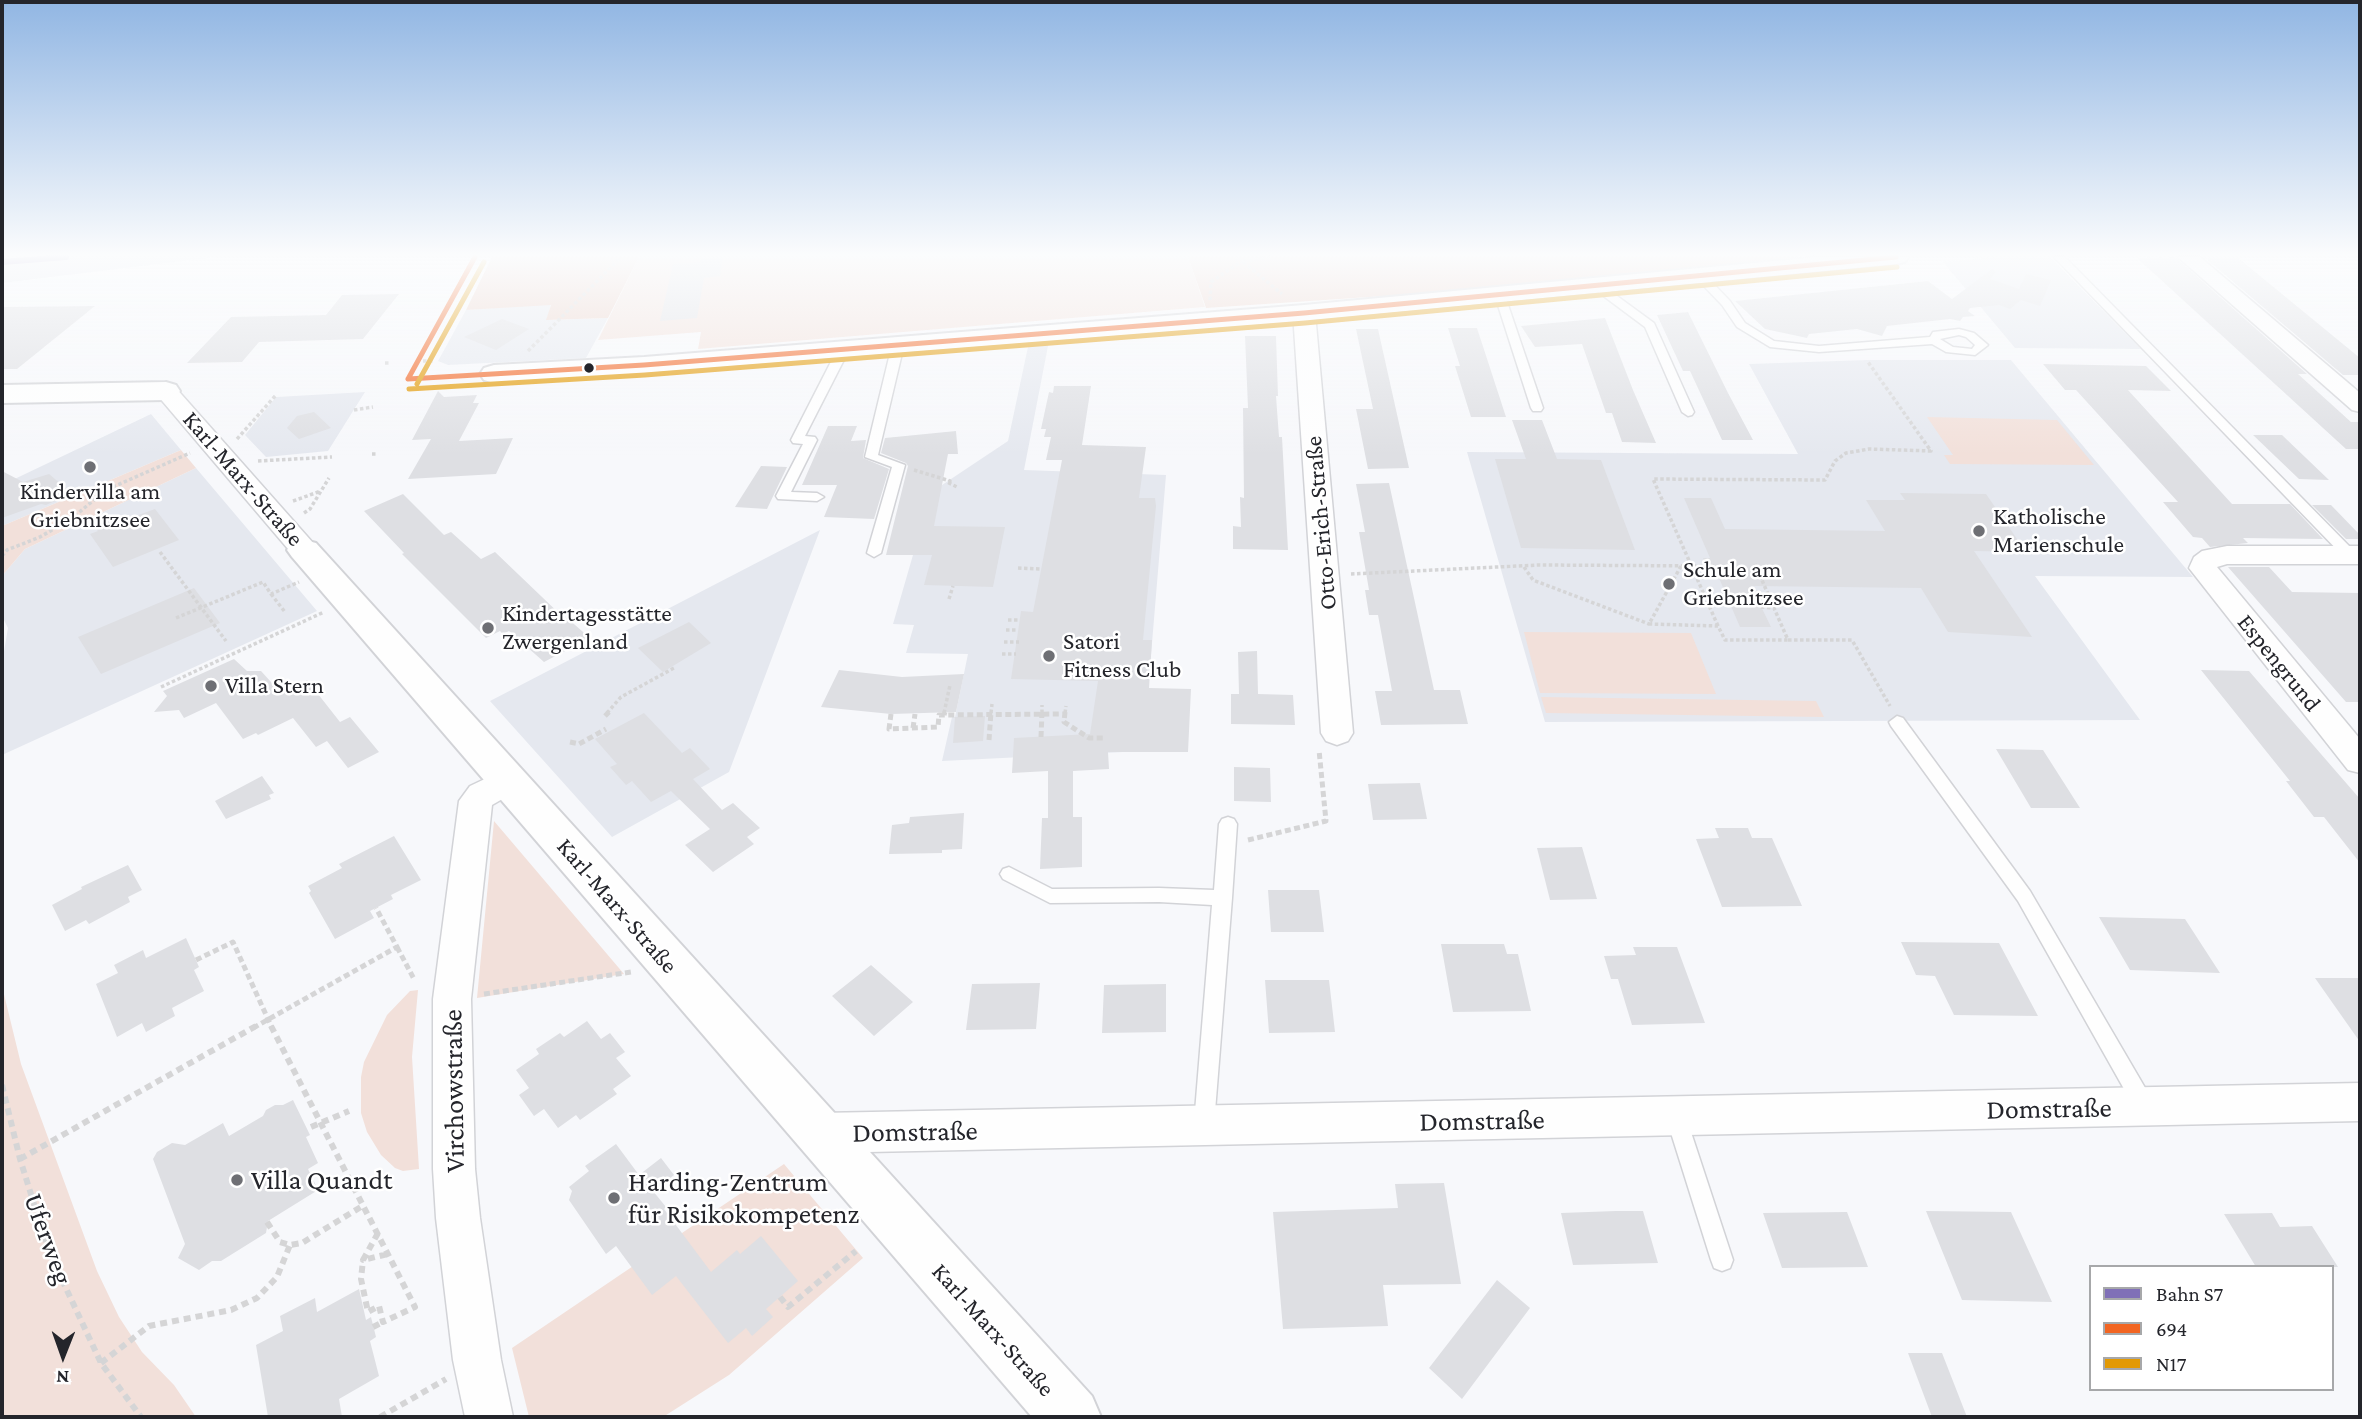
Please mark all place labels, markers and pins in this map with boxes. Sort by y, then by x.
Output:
unlabelled marker [582,361,596,375]
marker: Kindervilla am Griebnitzsee [82,459,98,475]
place label: Kindervilla am Griebnitzsee [20,478,160,534]
place label: Katholische Marienschule [1993,503,2124,559]
marker: Katholische Marienschule [1971,523,1987,539]
place label: Schule am Griebnitzsee [1683,556,1803,612]
marker: Schule am Griebnitzsee [1661,576,1677,592]
place label: Kindertagesstätte Zwergenland [502,600,672,656]
marker: Kindertagesstätte Zwergenland [480,620,496,636]
place label: Satori Fitness Club [1063,628,1181,684]
marker: Satori Fitness Club [1041,648,1057,664]
place label: Villa Stern [225,672,324,700]
marker: Villa Stern [203,678,219,694]
place label: Villa Quandt [251,1163,392,1197]
place label: Harding-Zentrum für Risikokompetenz [628,1165,859,1231]
marker: Villa Quandt [229,1172,245,1188]
marker: Harding-Zentrum für Risikokompetenz [606,1190,622,1206]

